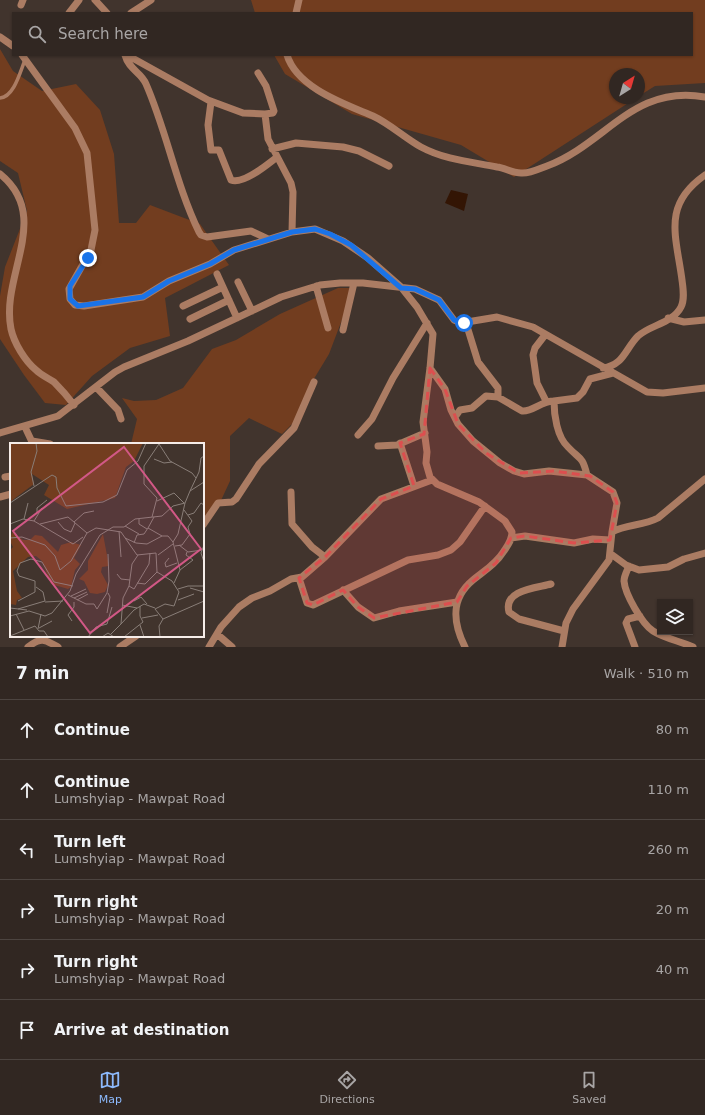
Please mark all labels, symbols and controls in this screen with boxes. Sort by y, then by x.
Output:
search box [12,12,693,56]
icon: search [26,23,48,45]
text: Search here [58,25,148,43]
north arrow [609,68,645,104]
route end [79,249,97,267]
route start [455,314,473,332]
inset map [10,443,204,637]
map controls [657,599,693,635]
button: layers [657,599,693,635]
text: 7 min [16,663,69,683]
text: Walk · 510 m [604,666,689,681]
icon: ahead [16,719,38,741]
text: Continue [54,721,130,739]
text: 80 m [656,722,689,737]
text: Continue [54,773,130,791]
icon: ahead [16,779,38,801]
text: 110 m [647,782,689,797]
text: Lumshyiap - Mawpat Road [54,791,225,806]
text: Turn left [54,833,126,851]
icon: left [16,839,38,861]
text: 260 m [647,842,689,857]
text: Lumshyiap - Mawpat Road [54,851,225,866]
text: Turn right [54,893,138,911]
icon: right [16,899,38,921]
text: 20 m [656,902,689,917]
text: Lumshyiap - Mawpat Road [54,911,225,926]
text: Turn right [54,953,138,971]
icon: right [16,959,38,981]
text: 40 m [656,962,689,977]
text: Lumshyiap - Mawpat Road [54,971,225,986]
icon: arrive [16,1019,38,1041]
text: Arrive at destination [54,1021,229,1039]
tab: Map [99,1069,122,1106]
tab: Directions [319,1069,375,1106]
tab: Saved [572,1069,606,1106]

